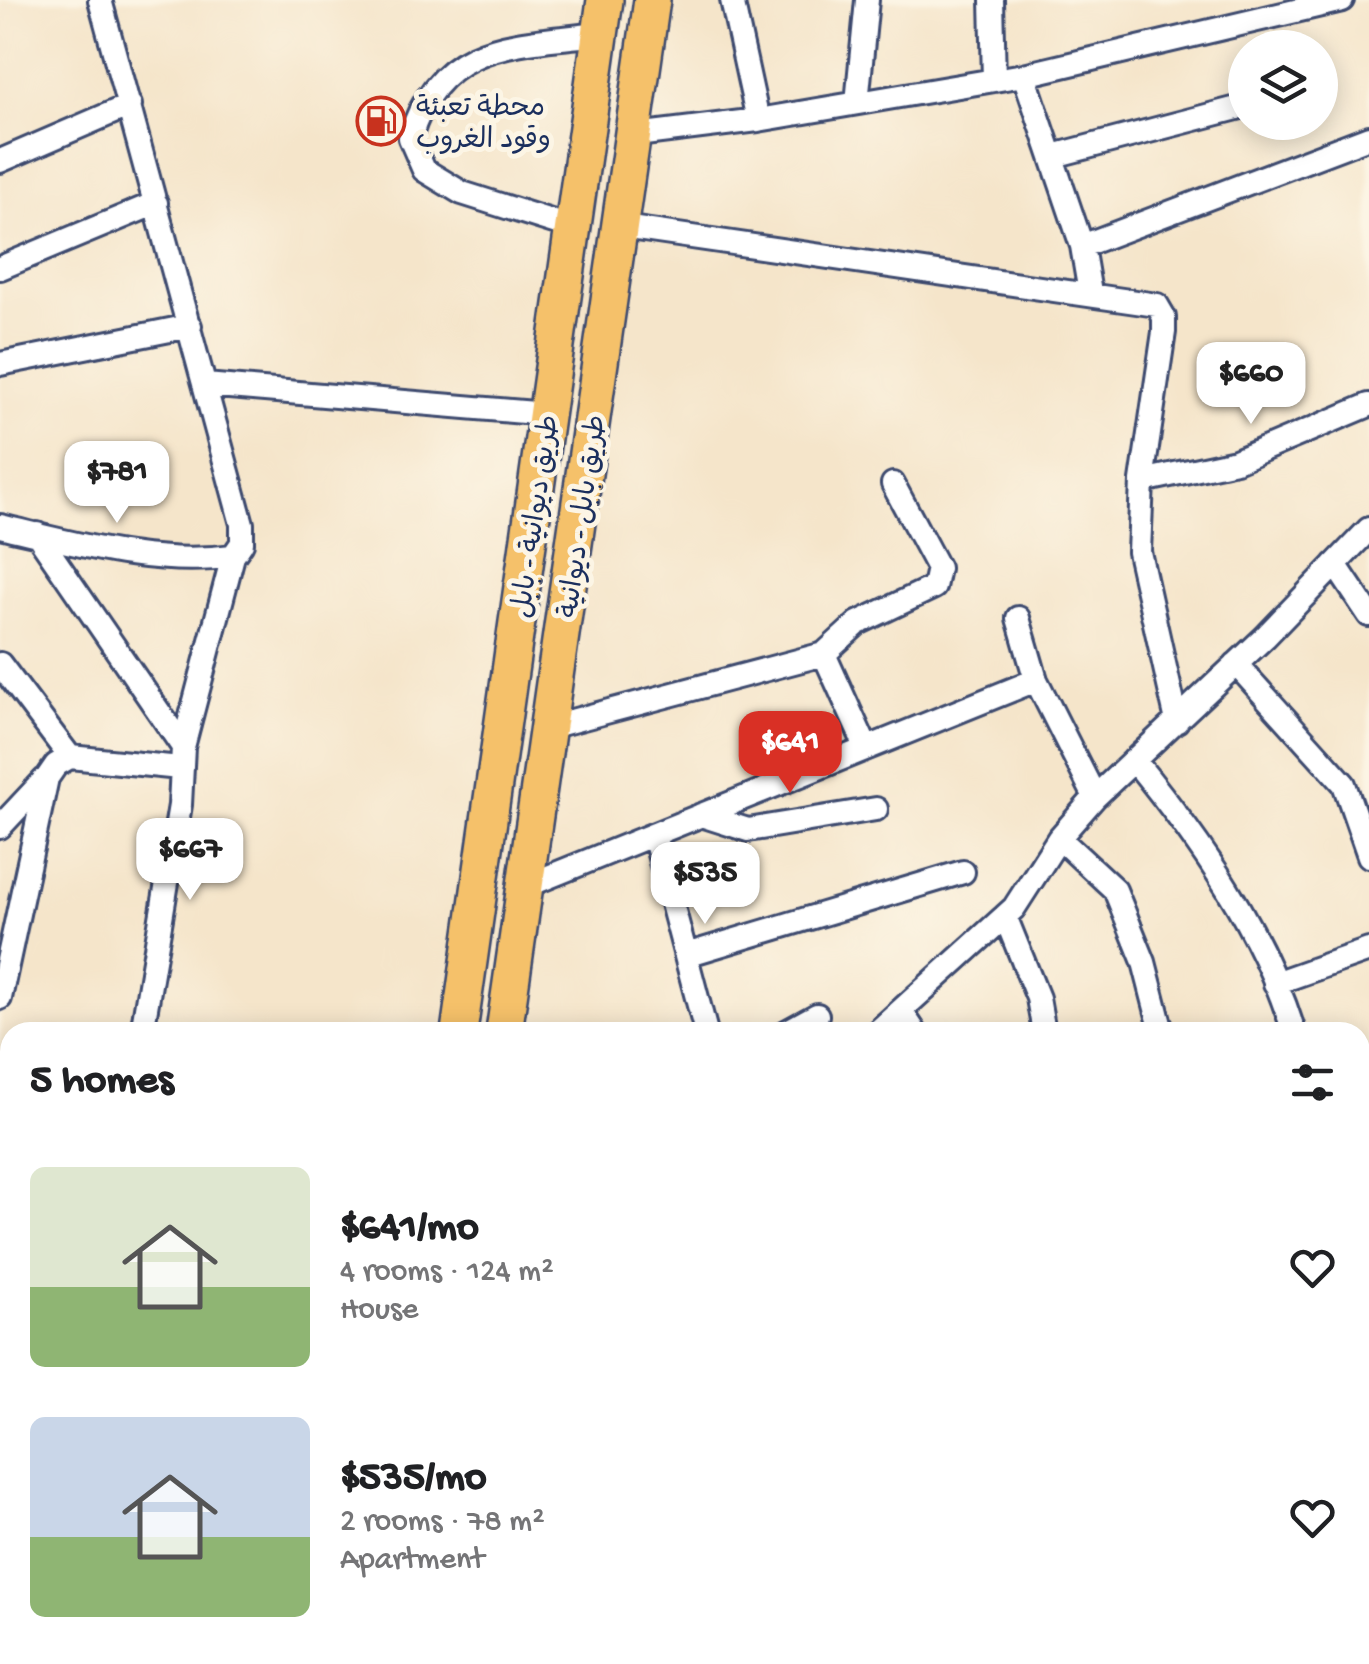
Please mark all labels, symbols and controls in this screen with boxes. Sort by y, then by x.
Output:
map controls [1228,30,1338,140]
button: layers [1228,30,1338,140]
place label: محطة تعبئة وقود الغروب [416,93,551,158]
fuel station icon: محطة تعبئة وقود الغروب [355,95,407,147]
pin: $660 [1192,342,1310,427]
text: $660 [1219,355,1283,393]
street label: طريق ديوانية - بابل [507,413,568,620]
street label: طريق بابل - ديوانية [554,413,615,620]
pin: $781 [58,441,176,526]
text: $781 [86,454,148,492]
pin: $641 [731,711,849,796]
text: $641 [761,724,819,762]
pin: $667 [131,818,249,903]
text: $667 [158,831,222,869]
pin: $535 [646,842,764,927]
text: $535 [673,855,737,893]
icon: filters [1285,1055,1340,1110]
text: 5 homes [30,1058,173,1107]
text: $641/mo [340,1205,479,1254]
icon: home [110,1207,230,1327]
icon: heart [1285,1240,1340,1295]
text: 4 rooms · 124 m² [340,1254,554,1292]
text: House [340,1292,418,1330]
text: $535/mo [340,1455,487,1504]
icon: home [110,1457,230,1577]
icon: heart [1285,1490,1340,1545]
text: 2 rooms · 78 m² [340,1504,545,1542]
text: Apartment [340,1542,484,1580]

